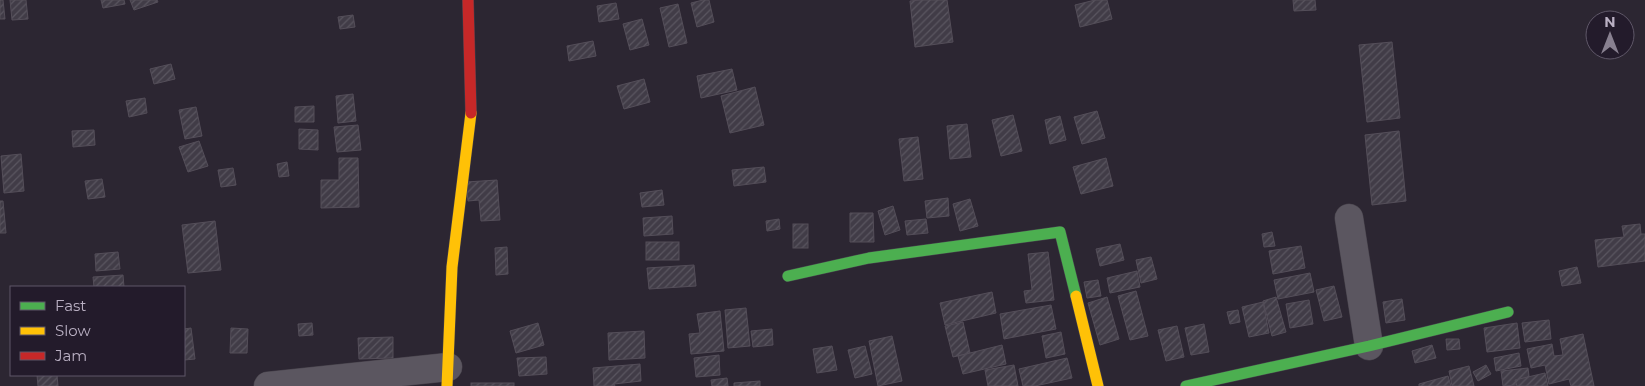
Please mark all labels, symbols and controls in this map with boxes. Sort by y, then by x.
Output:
north arrow [1585,10,1635,60]
text: N [1604,13,1616,31]
legend [10,286,185,376]
text: Fast [55,296,86,315]
text: Slow [55,321,91,340]
text: Jam [54,346,87,365]

